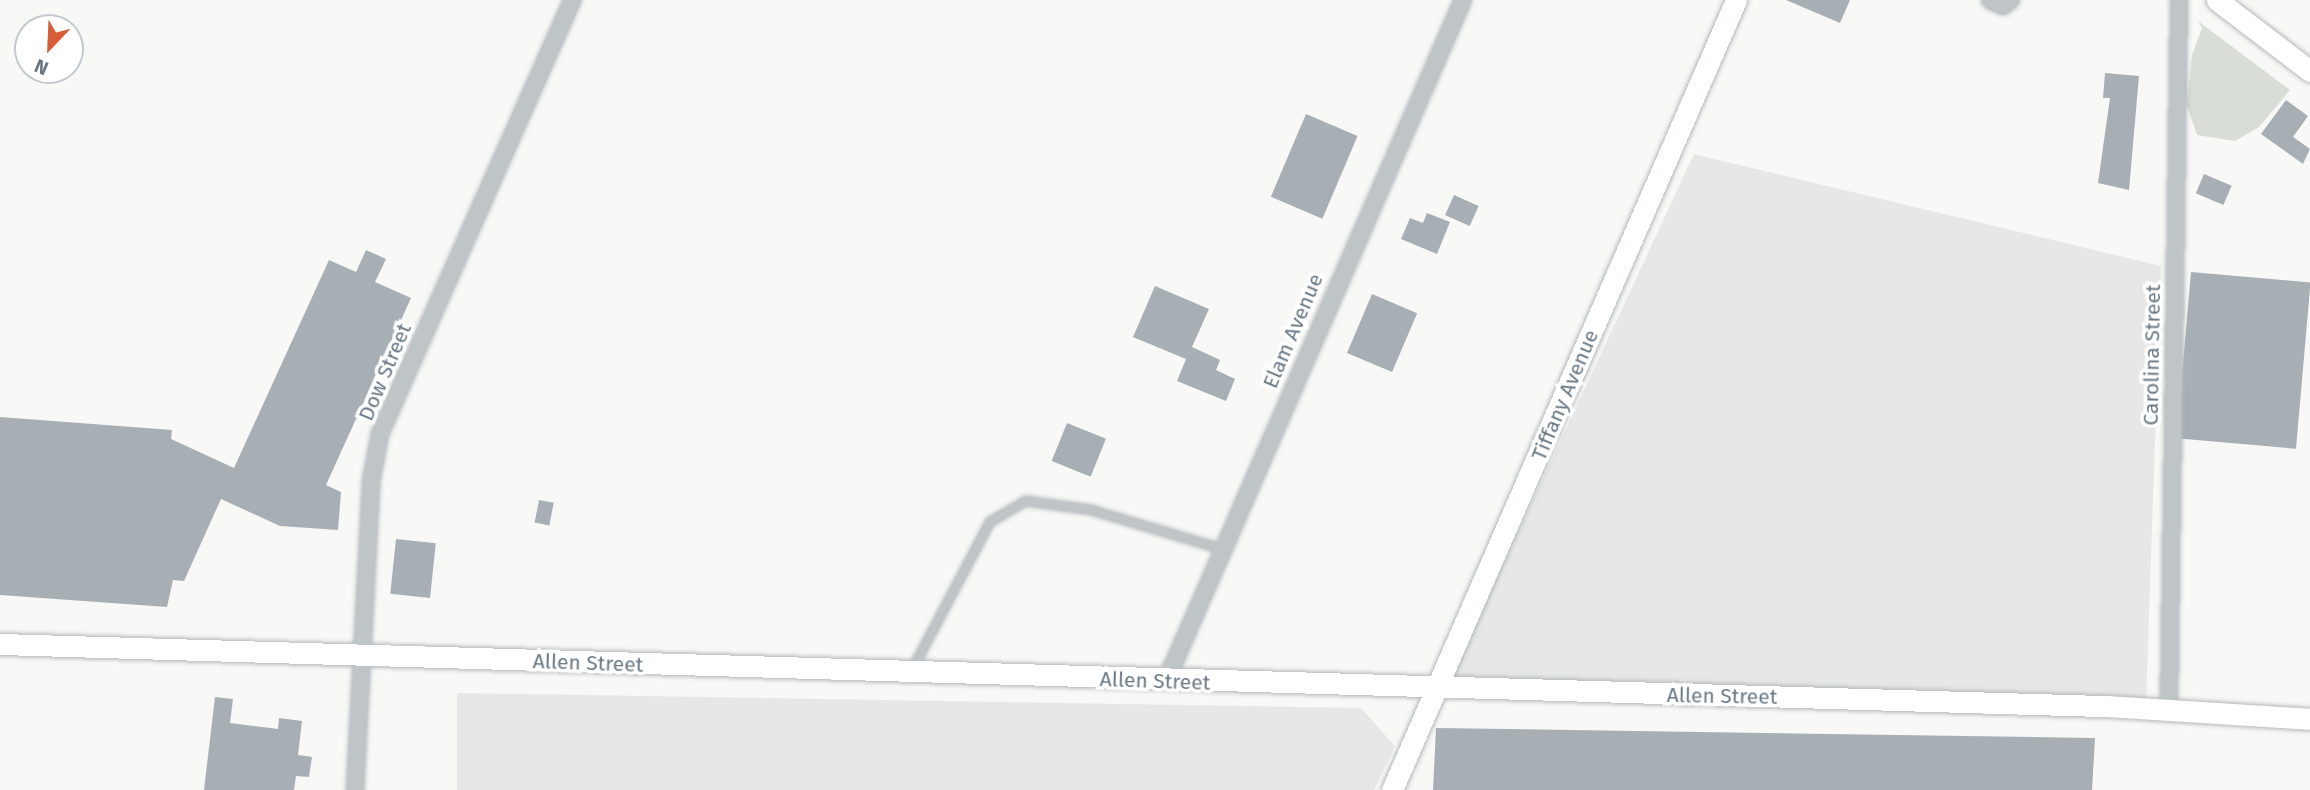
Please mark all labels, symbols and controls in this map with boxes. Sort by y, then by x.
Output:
north arrow [14,14,84,84]
text: N [31,54,52,80]
street label: Elam Avenue [1258,270,1328,392]
street label: Carolina Street [2138,284,2166,426]
street label: Dow Street [353,319,417,425]
street label: Tiffany Avenue [1526,326,1604,464]
street label: Allen Street [532,648,644,678]
street label: Allen Street [1099,666,1211,696]
street label: Allen Street [1667,682,1777,710]

